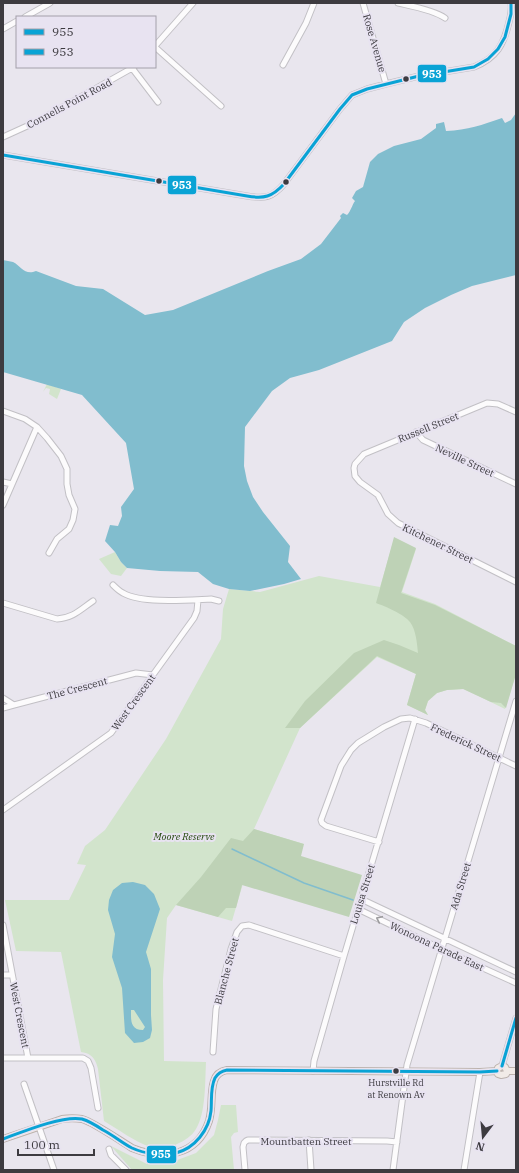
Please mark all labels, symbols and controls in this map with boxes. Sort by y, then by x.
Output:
street label: Rose Avenue [360,13,389,74]
legend [16,16,156,68]
text: 955 [52,24,74,39]
text: 953 [52,44,74,59]
line badge: 953 [417,64,447,83]
text: 953 [422,67,442,81]
unlabelled marker [401,74,411,84]
street label: Connells Point Road [25,76,114,131]
line badge: 953 [167,175,197,195]
unlabelled marker [154,176,164,186]
unlabelled marker [281,177,291,187]
text: 953 [172,178,192,192]
street label: Russell Street [396,409,461,446]
street label: Neville Street [433,441,497,480]
street label: Kitchener Street [400,521,476,566]
street label: West Crescent [109,671,159,733]
street label: The Crescent [46,674,109,703]
street label: Frederick Street [428,720,504,765]
park label: Moore Reserve [153,830,215,843]
street label: Ada Street [447,860,474,911]
street label: Louisa Street [347,862,378,926]
one-way arrow [376,916,383,924]
street label: Wonoona Parade East [388,919,486,974]
street label: Blanche Street [211,936,242,1006]
street label: West Crescent [7,981,32,1049]
marker: Hurstville Rd at Renown Av [391,1066,401,1076]
place label: Hurstville Rd at Renown Av [367,1077,425,1100]
north arrow [463,1117,503,1157]
scale bar [18,1131,94,1157]
street label: Mountbatten Street [260,1135,352,1148]
text: 100 m [24,1137,60,1152]
text: N [474,1139,486,1155]
line badge: 955 [146,1145,177,1164]
text: 955 [151,1147,171,1161]

